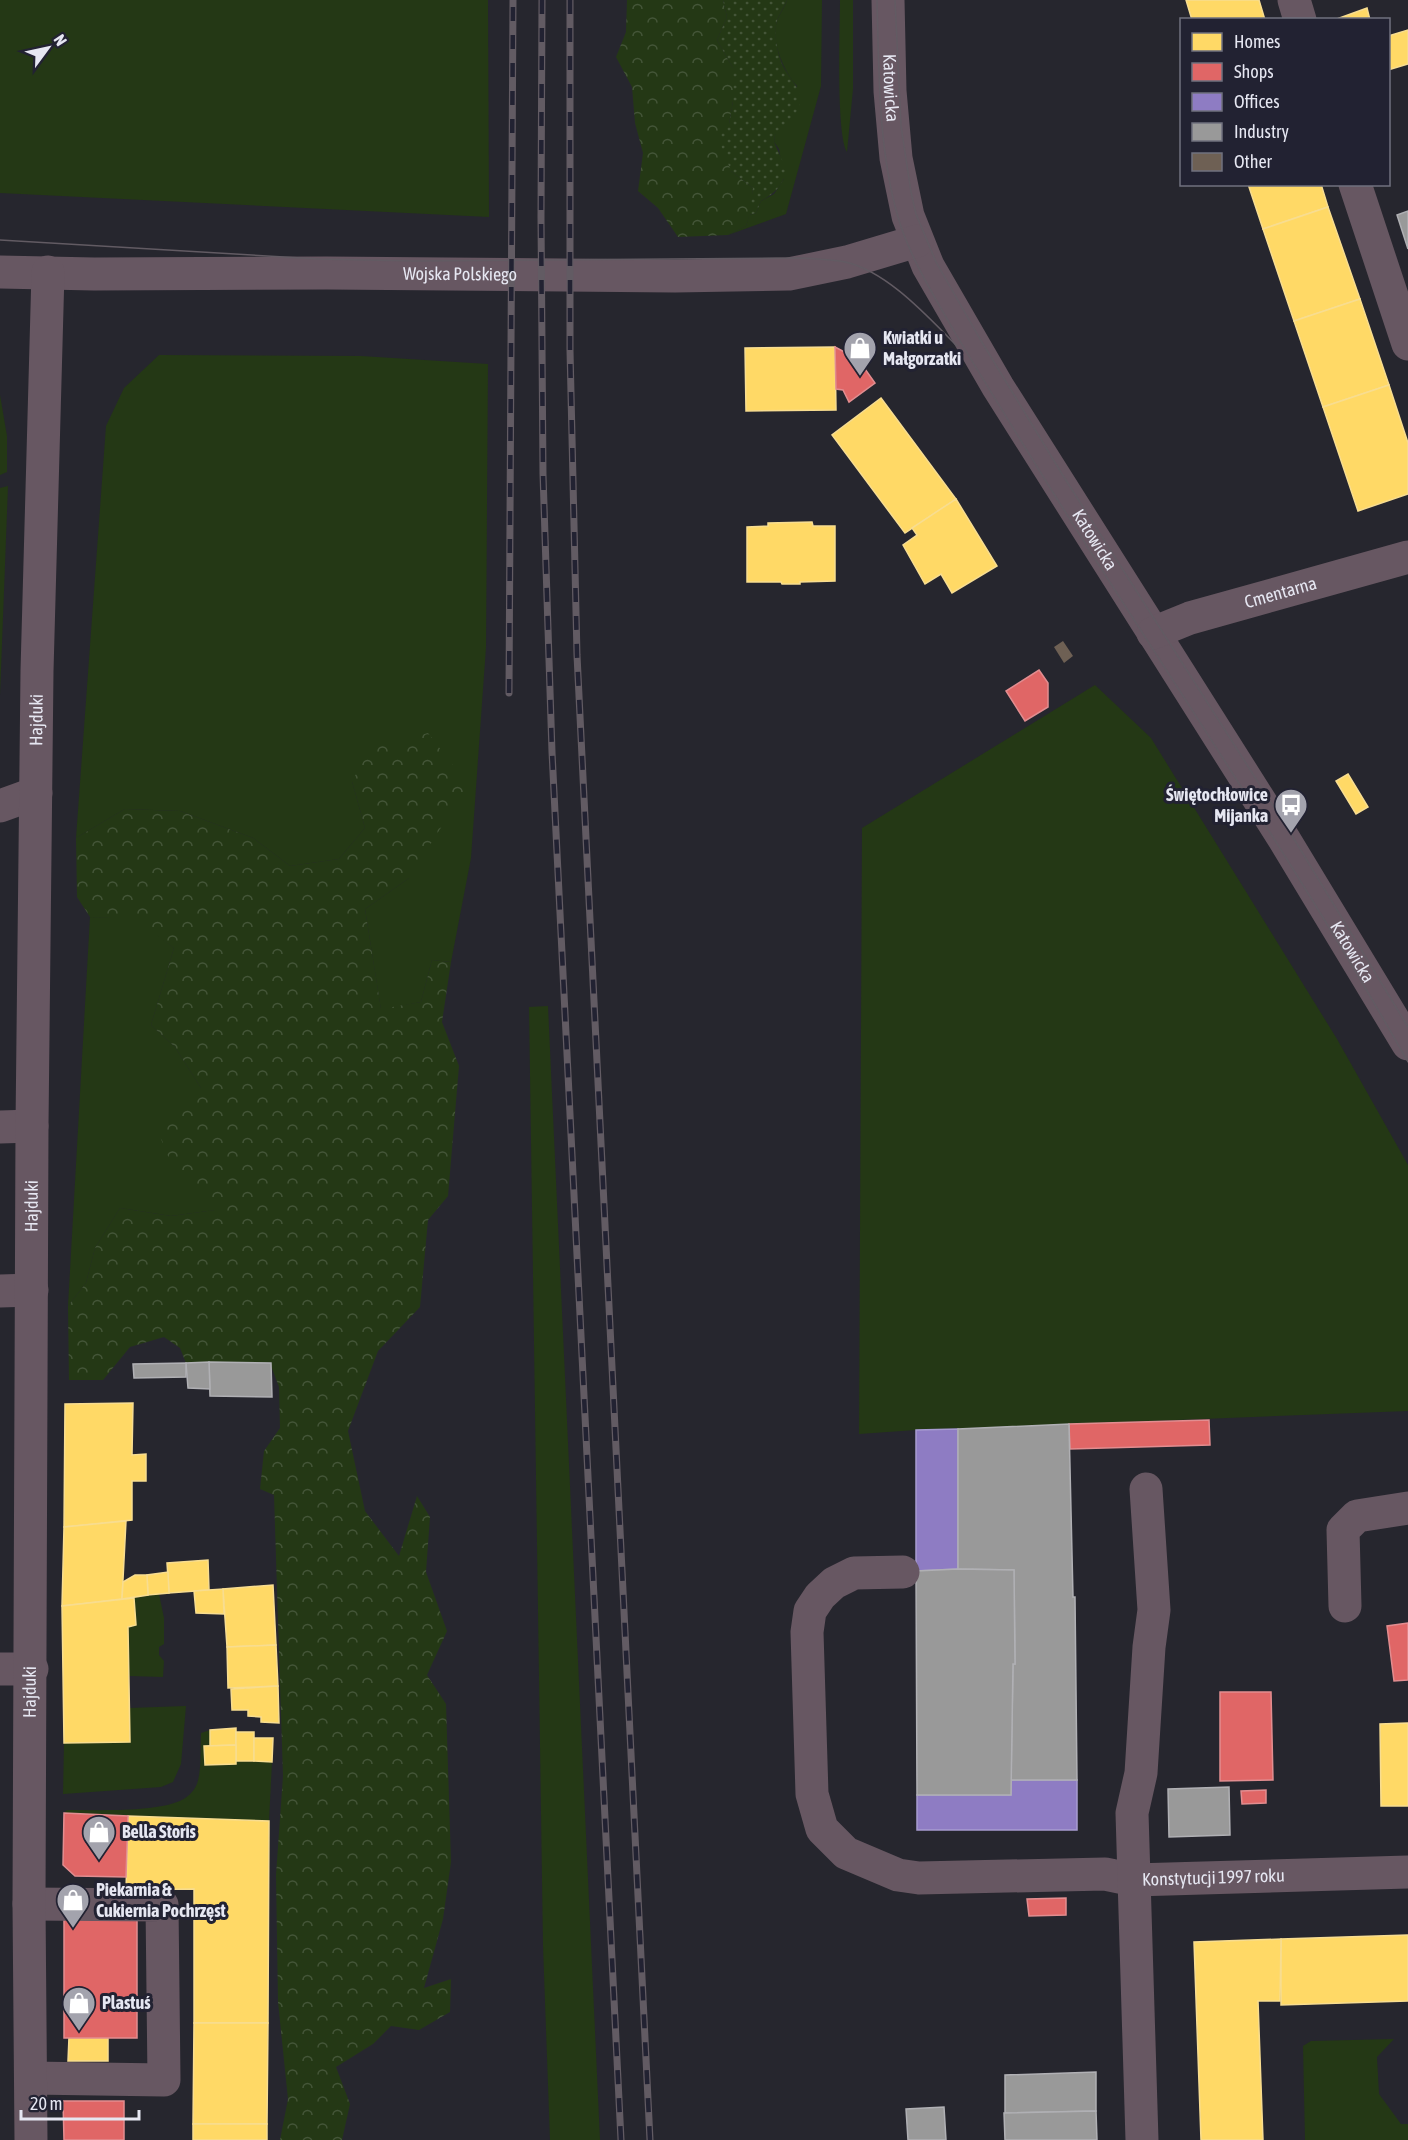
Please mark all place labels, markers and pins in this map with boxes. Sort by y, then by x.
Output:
place label: Kwiatki u Małgorzatki [883,327,961,369]
shop icon: Kwiatki u Małgorzatki [842,330,878,377]
place label: Świętochłowice Mijanka [1166,784,1268,826]
bus stop icon: Świętochłowice Mijanka [1273,787,1309,834]
shop icon: Bella Storis [81,1814,117,1861]
place label: Bella Storis [122,1821,197,1842]
place label: Piekarnia & Cukiernia Pochrzęst [96,1879,227,1921]
shop icon: Piekarnia & Cukiernia Pochrzęst [55,1882,91,1929]
shop icon: Plastuś [61,1985,97,2032]
place label: Plastuś [102,1992,151,2013]

